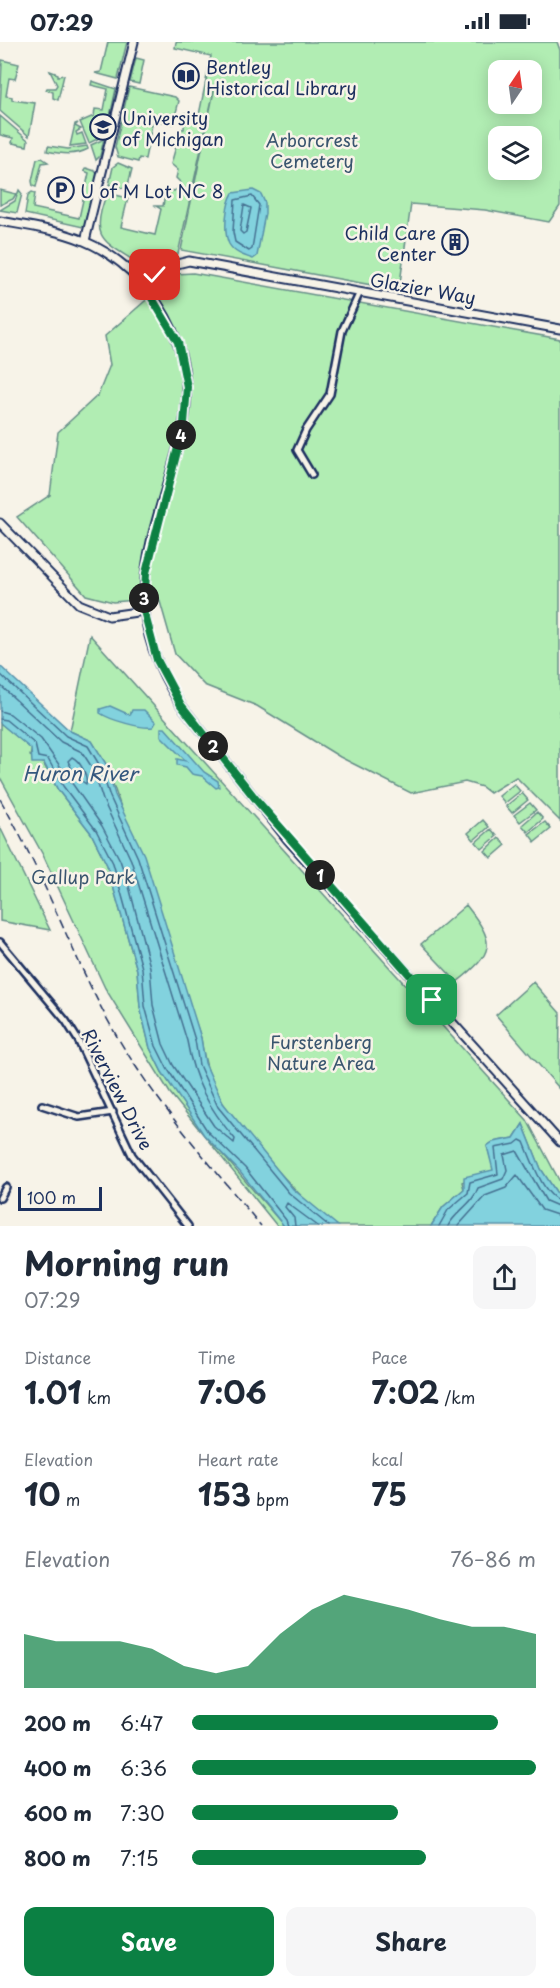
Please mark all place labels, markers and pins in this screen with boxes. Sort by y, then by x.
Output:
place label: Bentley Historical Library [206,53,357,101]
library icon: Bentley Historical Library [171,61,201,91]
place label: University of Michigan [122,104,224,152]
school or university icon: University of Michigan [88,112,118,142]
parking icon: U of M Lot NC 8 [46,175,76,205]
place label: U of M Lot NC 8 [80,177,223,204]
place label: Child Care Center [344,219,437,267]
building icon: Child Care Center [440,227,470,257]
pin [129,249,180,300]
pin: 4 [166,420,196,450]
pin: 3 [129,583,159,613]
pin: 2 [198,731,228,761]
pin: 1 [305,860,335,890]
pin [406,974,457,1025]

